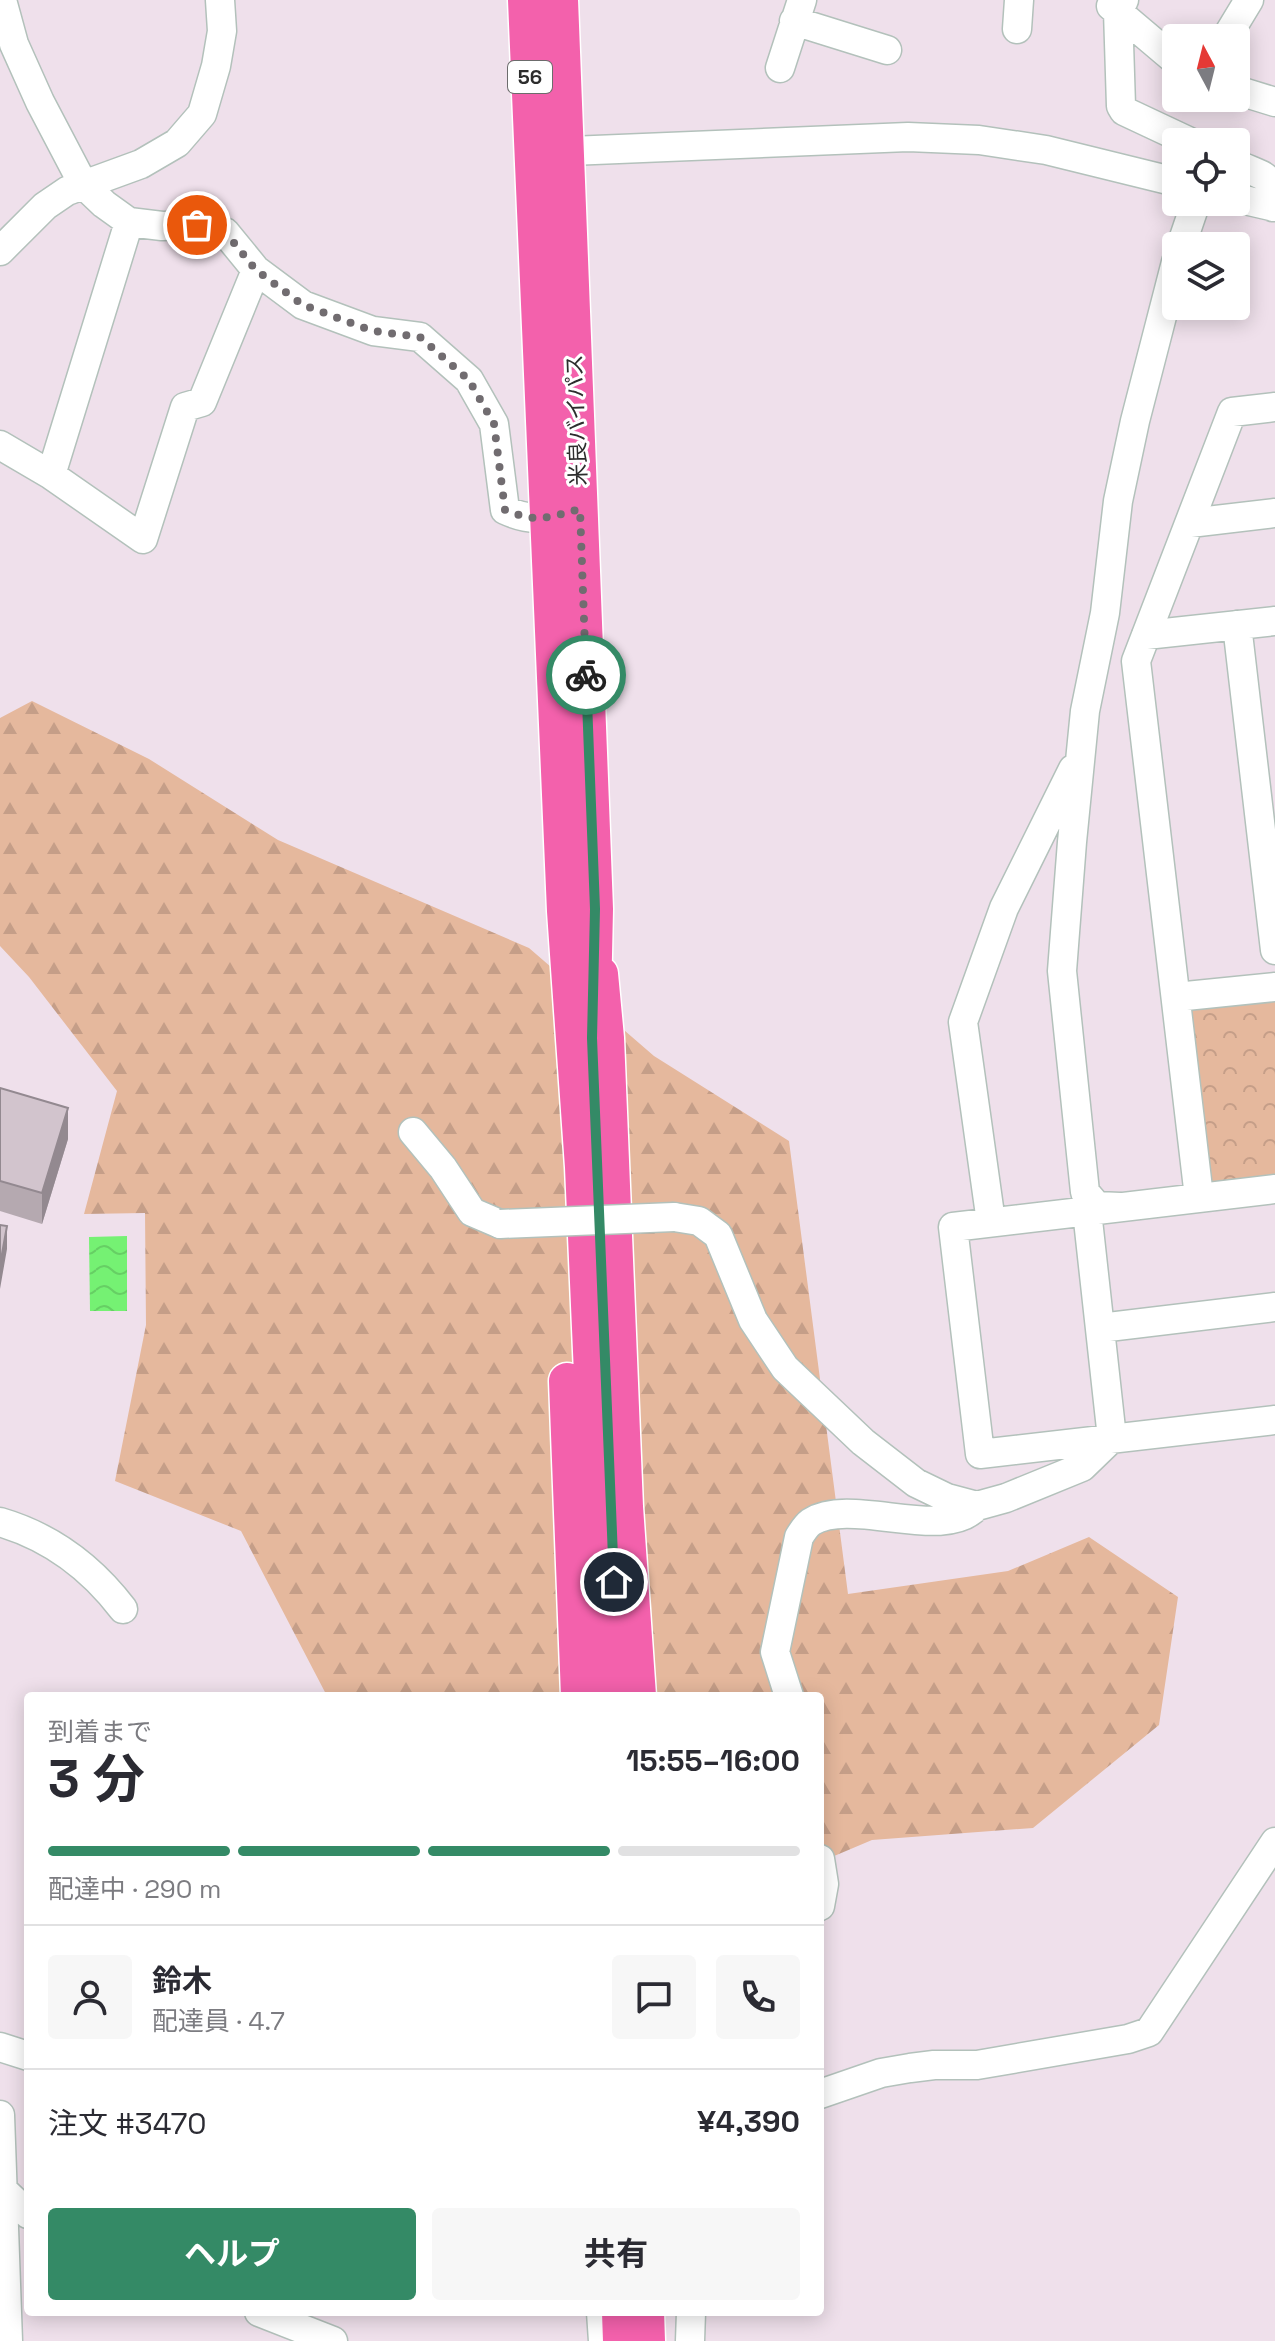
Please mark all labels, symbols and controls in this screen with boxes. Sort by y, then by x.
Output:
north arrow [1162,24,1250,112]
map controls [1162,24,1250,320]
road number: 56 [508,61,552,93]
button: locate [1162,128,1250,216]
pin [163,191,231,259]
icon: bag [175,203,219,247]
button: layers [1162,232,1250,320]
street label: 米良バイパス [560,354,592,486]
courier [546,635,626,715]
icon: bike [564,653,608,697]
pin [580,1548,648,1616]
icon: home [592,1560,636,1604]
text: 到着まで [48,1715,152,1749]
text: 15:55–16:00 [626,1741,800,1780]
text: 3 分 [48,1746,145,1812]
text: 配達中 · 290 m [48,1872,221,1906]
button: person [48,1955,132,2039]
button: chat [612,1955,696,2039]
button: phone [716,1955,800,2039]
text: 鈴木 [152,1961,212,2000]
text: 配達員 · 4.7 [152,2004,285,2038]
text: ¥4,390 [697,2102,800,2141]
text: 注文 #3470 [48,2104,206,2143]
button: ヘルプ [48,2208,416,2300]
button: 共有 [432,2208,800,2300]

